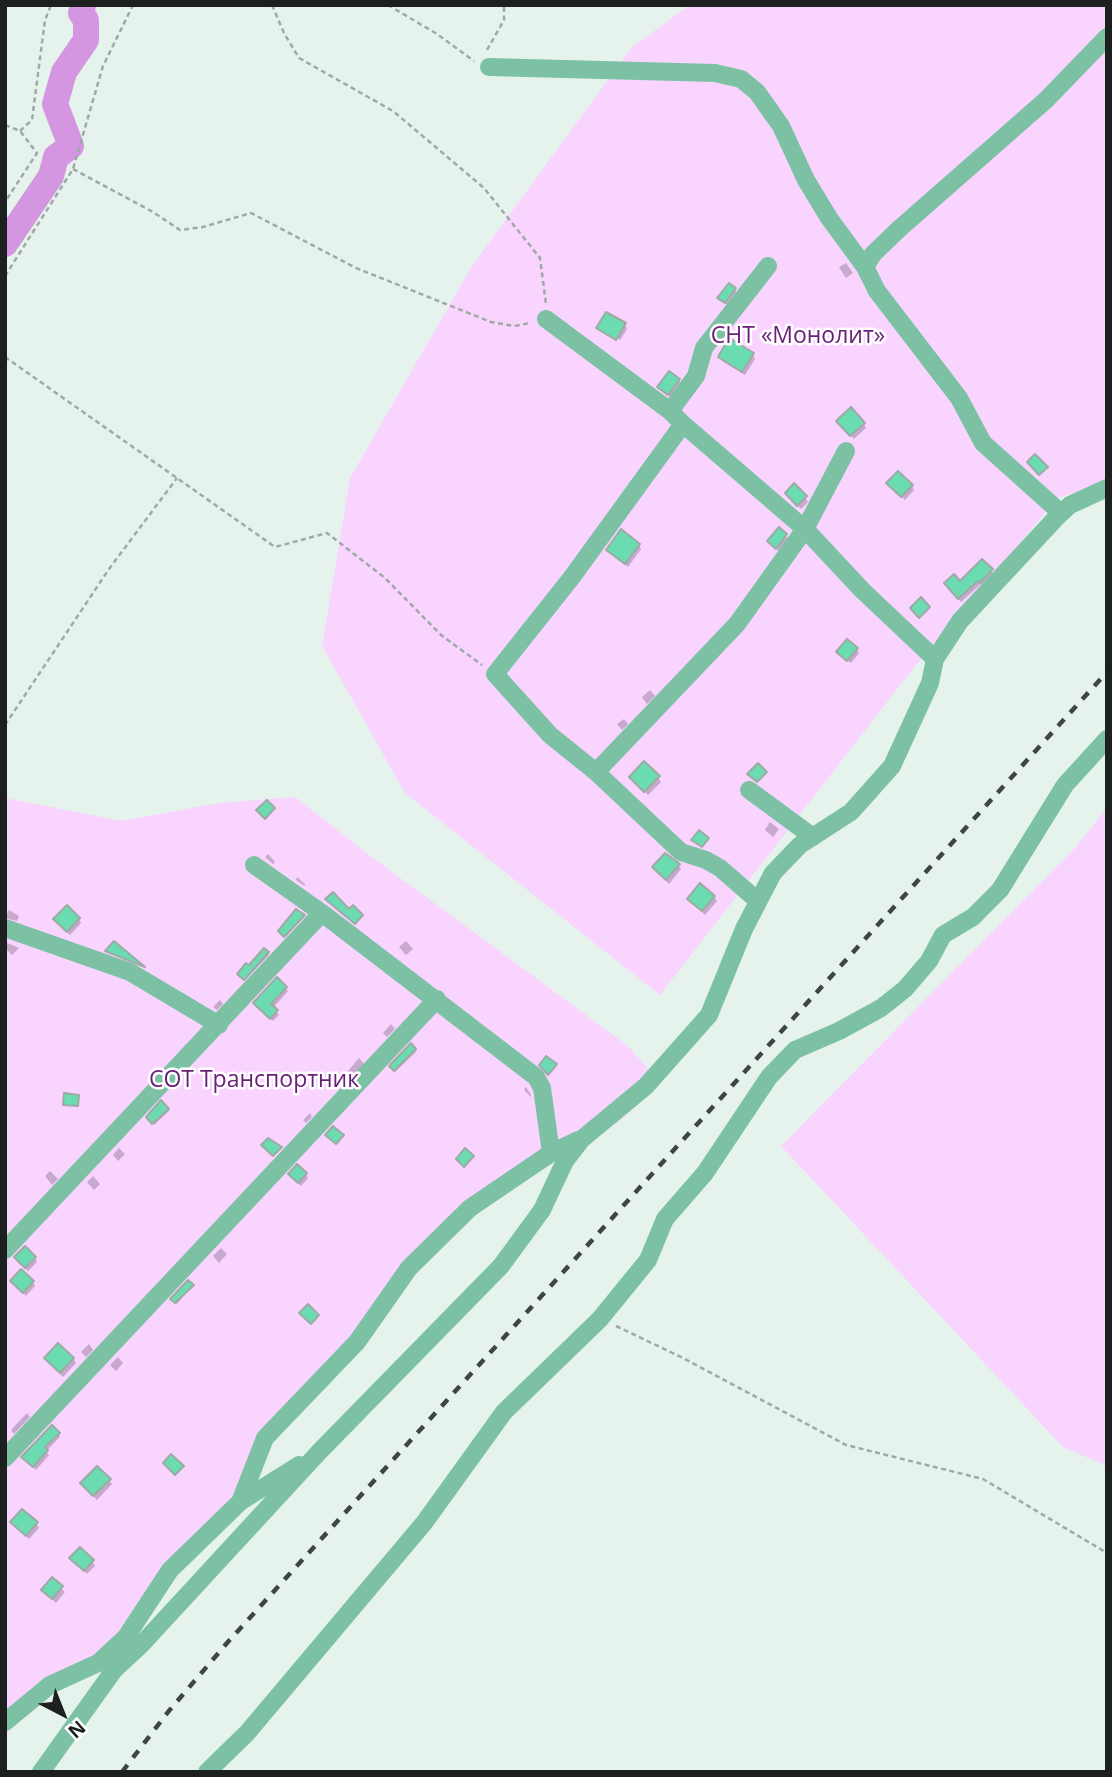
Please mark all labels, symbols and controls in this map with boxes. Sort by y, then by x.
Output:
park label: СНТ «Монолит» [711,322,885,350]
park label: СОТ Транспортник [149,1066,359,1094]
north arrow [28,1679,98,1749]
text: N [63,1715,91,1744]

